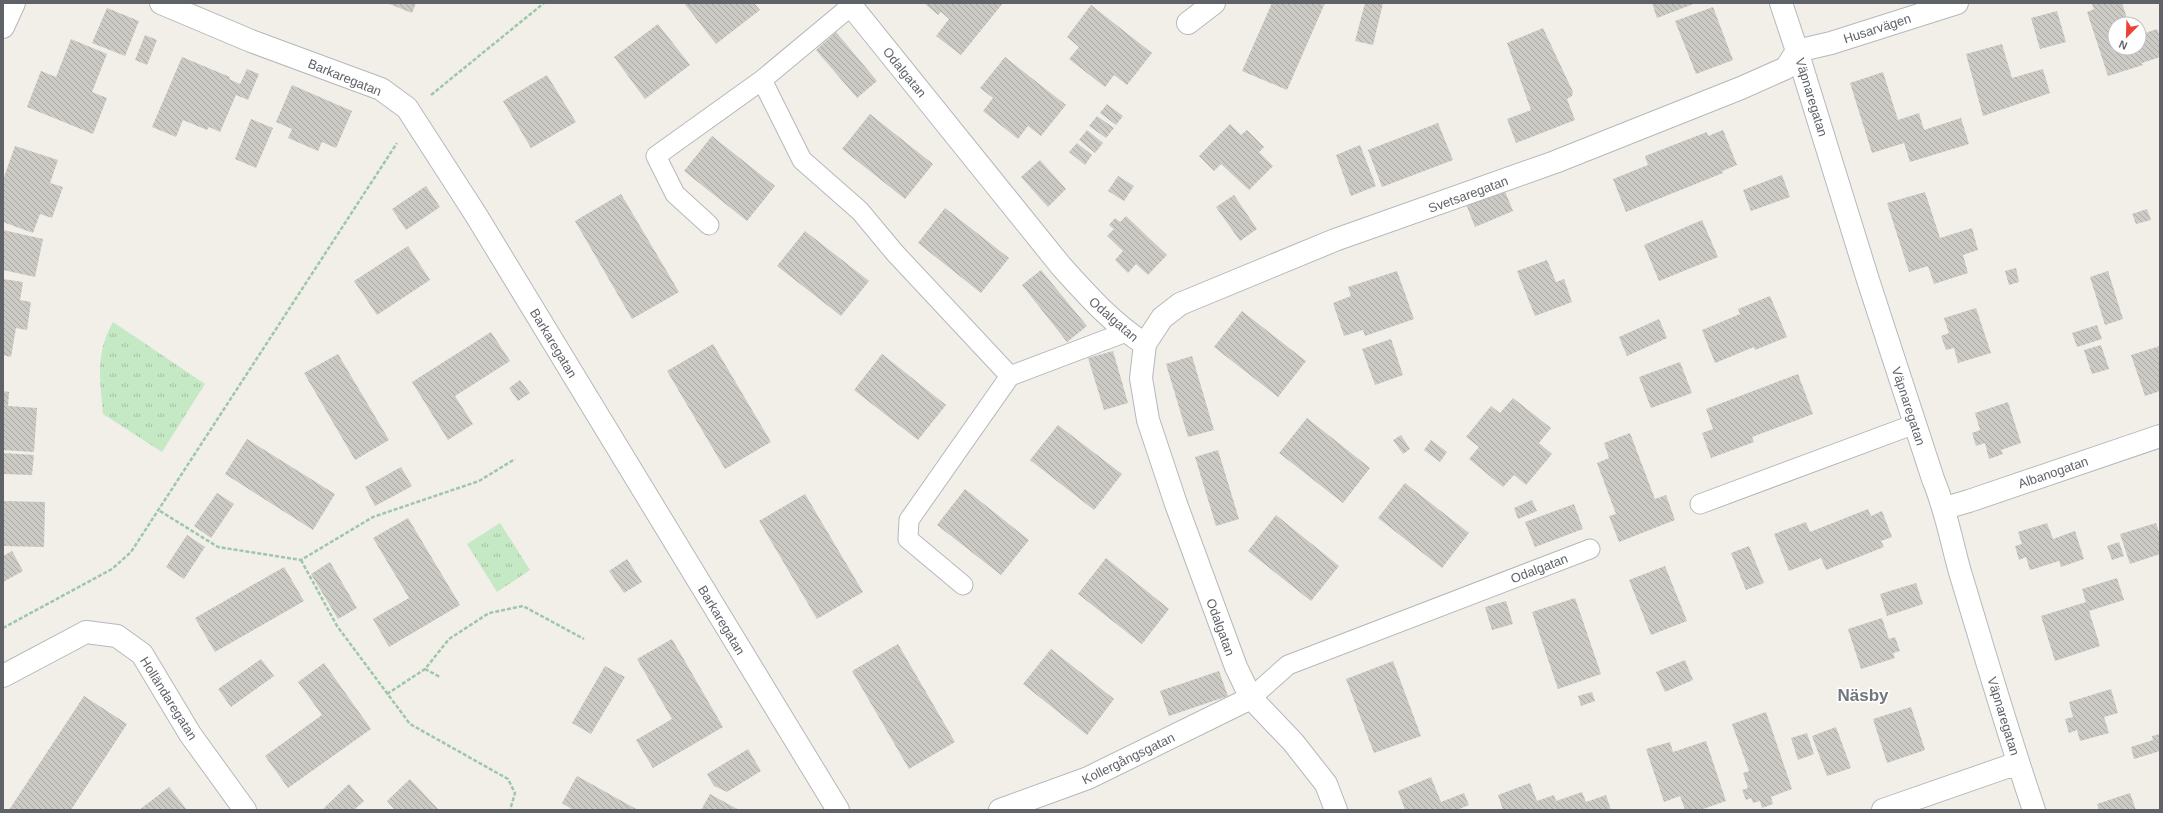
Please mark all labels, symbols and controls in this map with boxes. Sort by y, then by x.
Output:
street label: Husarvägen [1841,11,1913,46]
north arrow [2107,16,2147,56]
text: N [2117,38,2129,52]
street label: Odalgatan [880,44,929,100]
street label: Barkaregatan [306,56,384,99]
street label: Väpnaregatan [1792,56,1831,138]
street label: Svetsaregatan [1426,173,1510,216]
street label: Odalgatan [1086,294,1141,345]
street label: Barkaregatan [527,306,580,381]
street label: Väpnaregatan [1889,365,1928,447]
street label: Albanogatan [2016,453,2090,491]
street label: Odalgatan [1508,551,1570,586]
street label: Barkaregatan [695,583,748,658]
street label: Odalgatan [1203,596,1238,658]
street label: Holländaregatan [137,654,200,743]
street label: Väpnaregatan [1984,675,2023,757]
district label: Näsby [1837,686,1889,705]
street label: Kollergångsgatan [1079,730,1177,787]

